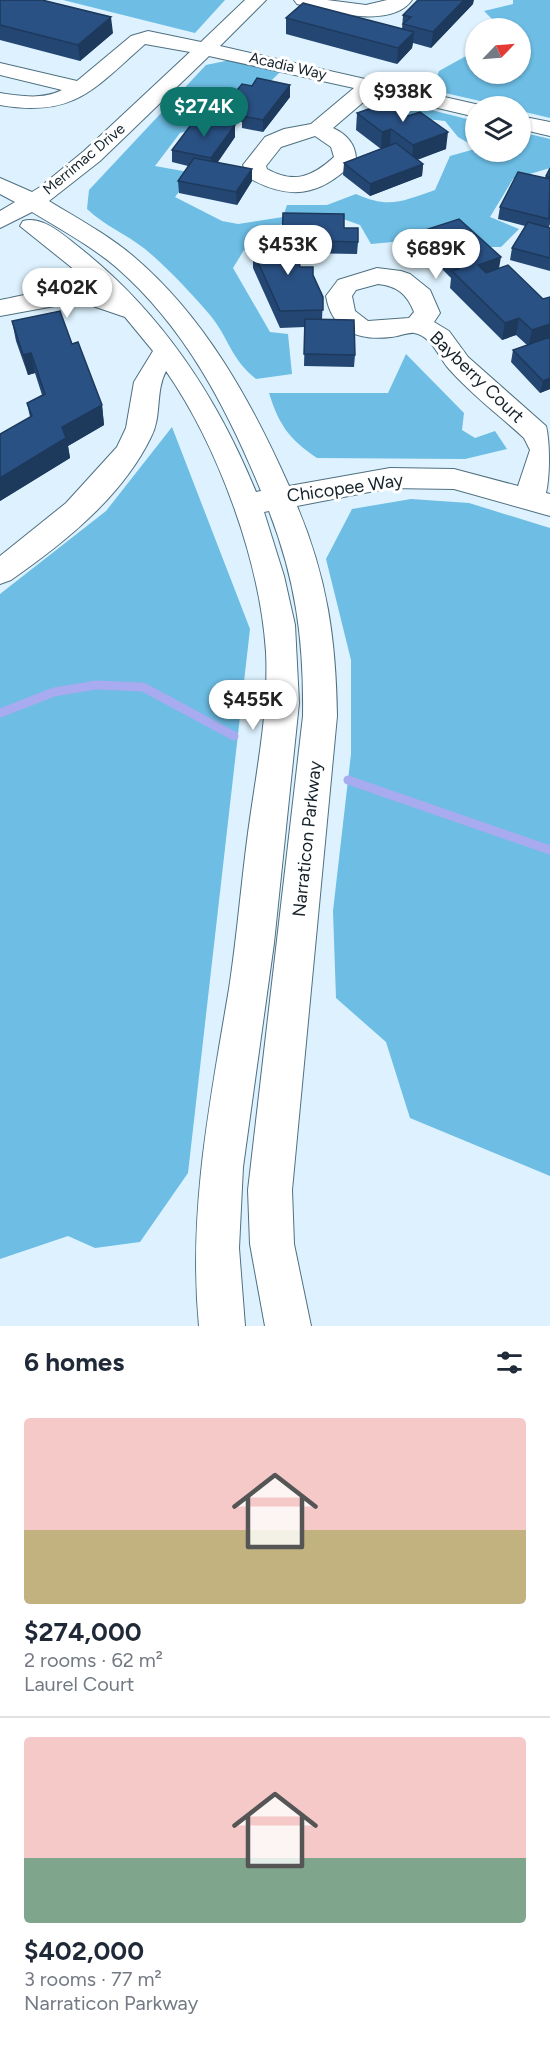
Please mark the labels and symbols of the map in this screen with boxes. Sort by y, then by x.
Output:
north arrow [465,18,531,84]
street label: Acadia Way [248,48,328,84]
pin: $938K [361,72,445,123]
pin: $274K [162,87,246,138]
street label: Merrimac Drive [39,120,129,198]
pin: $453K [246,225,330,276]
pin: $689K [394,229,478,280]
pin: $402K [25,268,109,319]
street label: Bayberry Court [425,327,529,428]
street label: Chicopee Way [285,469,405,507]
pin: $455K [211,680,295,731]
street label: Narraticon Parkway [288,759,326,918]

